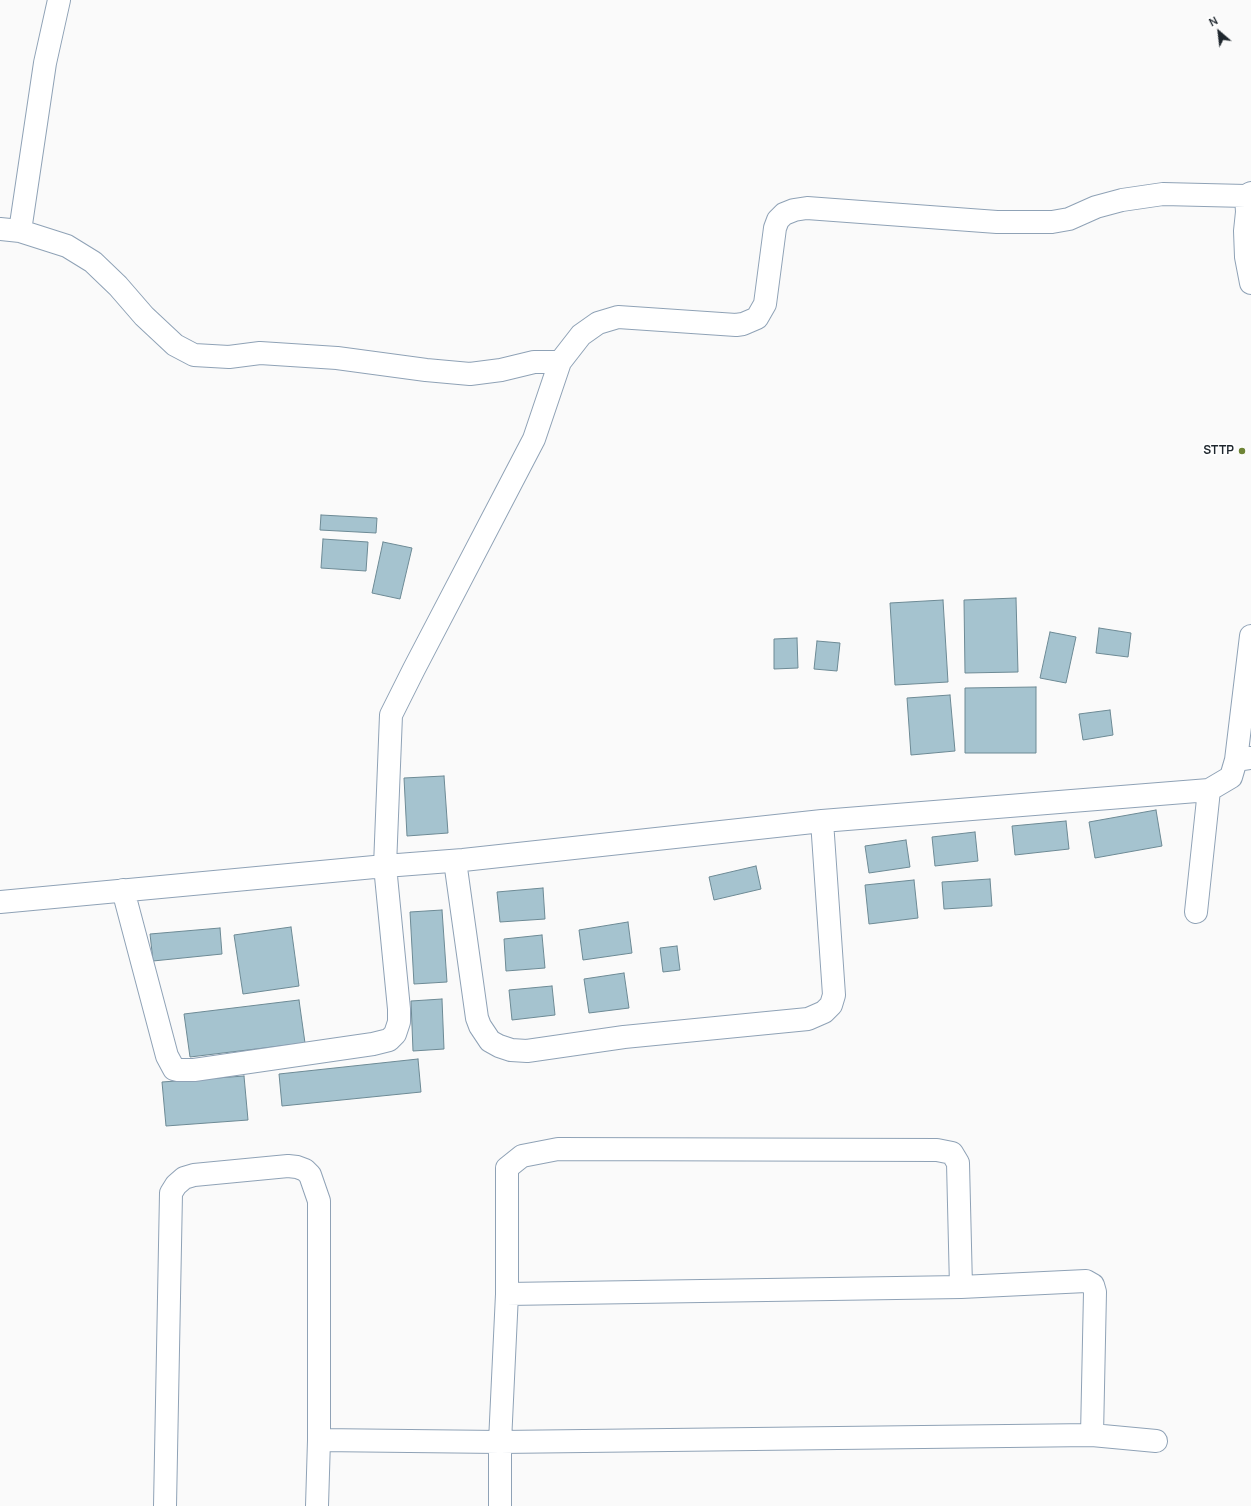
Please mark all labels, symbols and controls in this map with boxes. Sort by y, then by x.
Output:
north arrow [1199,12,1239,52]
text: N [1206,12,1220,29]
place label: STTP [1203,444,1234,458]
marker: STTP [1237,446,1247,456]

